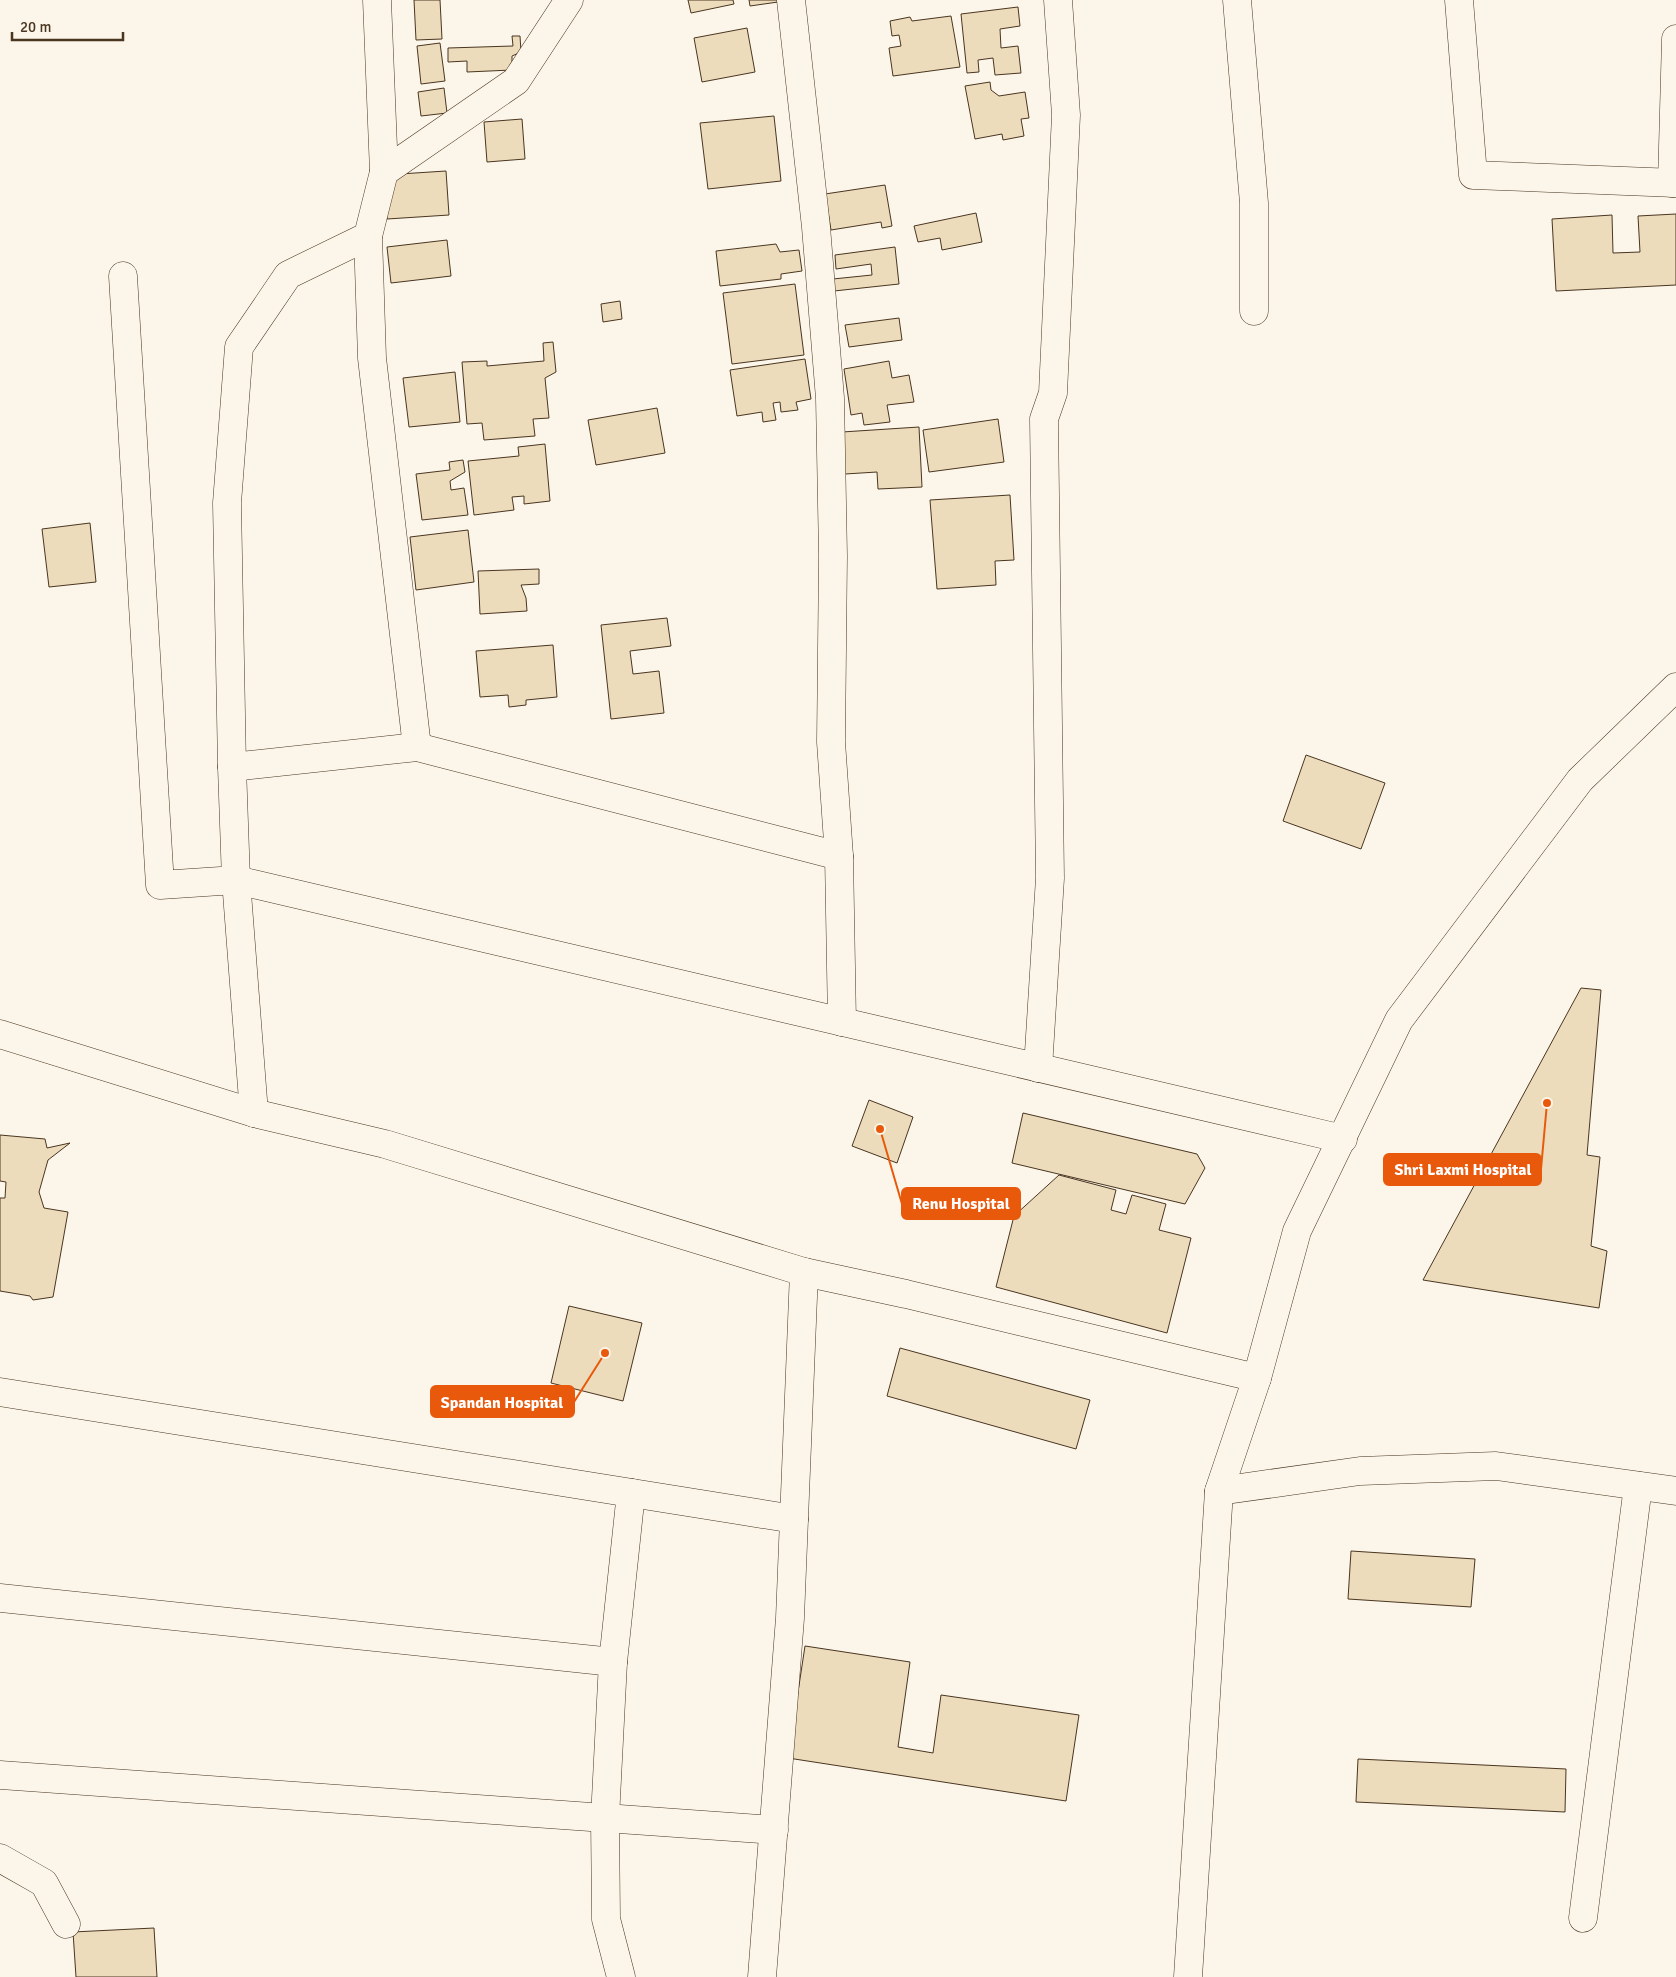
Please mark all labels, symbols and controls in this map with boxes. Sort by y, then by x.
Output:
scale bar [12,10,124,42]
text: 20 m [20,18,51,36]
callout: Shri Laxmi Hospital [1384,1154,1541,1185]
text: Shri Laxmi Hospital [1395,1160,1531,1180]
callout: Renu Hospital [902,1188,1020,1219]
text: Renu Hospital [912,1194,1010,1214]
callout: Spandan Hospital [431,1386,574,1417]
text: Spandan Hospital [441,1393,563,1413]

